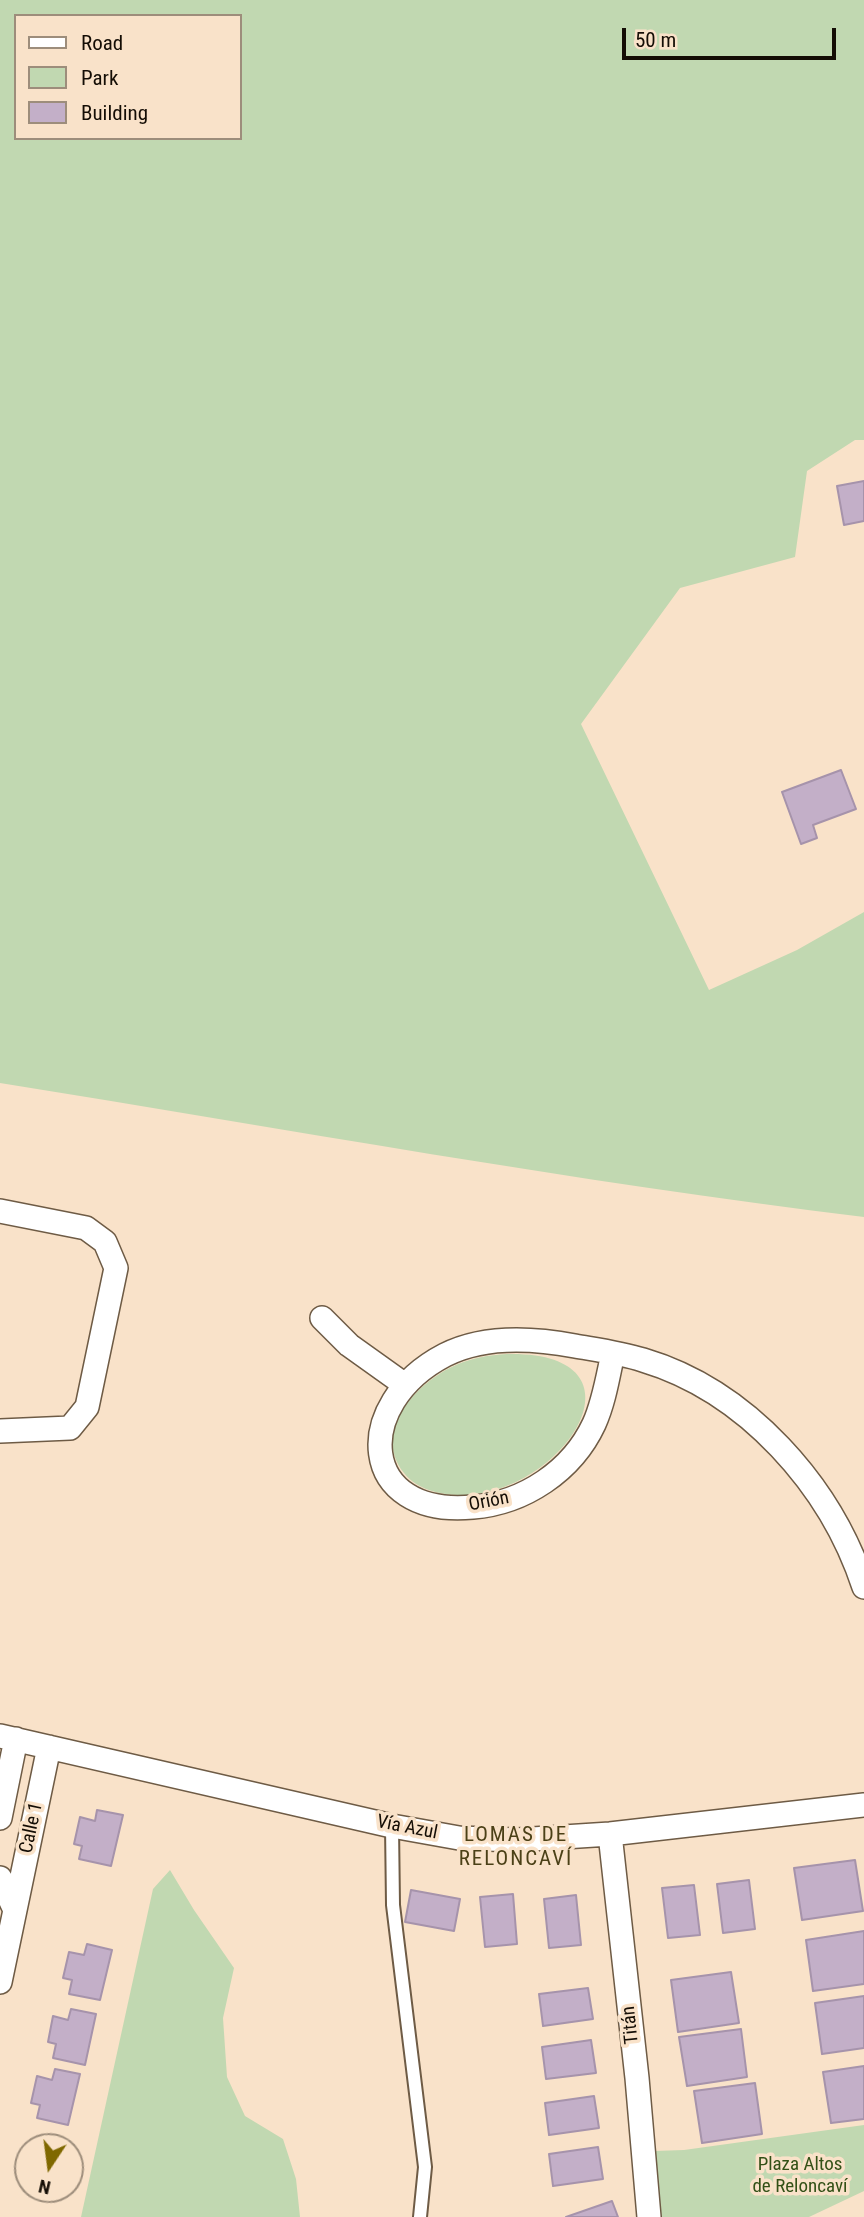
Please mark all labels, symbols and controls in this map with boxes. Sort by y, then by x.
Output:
legend [14,14,242,140]
scale bar [626,14,840,58]
text: 50 m [635,28,676,52]
text: Road [81,31,123,55]
text: Park [81,66,118,90]
text: Building [81,101,148,125]
street label: Orión [467,1487,511,1517]
street label: Calle 1 [16,1801,48,1855]
street label: Vía Azul [375,1811,439,1845]
district label: LOMAS DE RELONCAVÍ [460,1823,572,1873]
street label: Titán [618,2005,644,2045]
north arrow [14,2133,84,2203]
park label: Plaza Altos de Reloncaví [752,2154,848,2198]
text: N [36,2174,53,2200]

